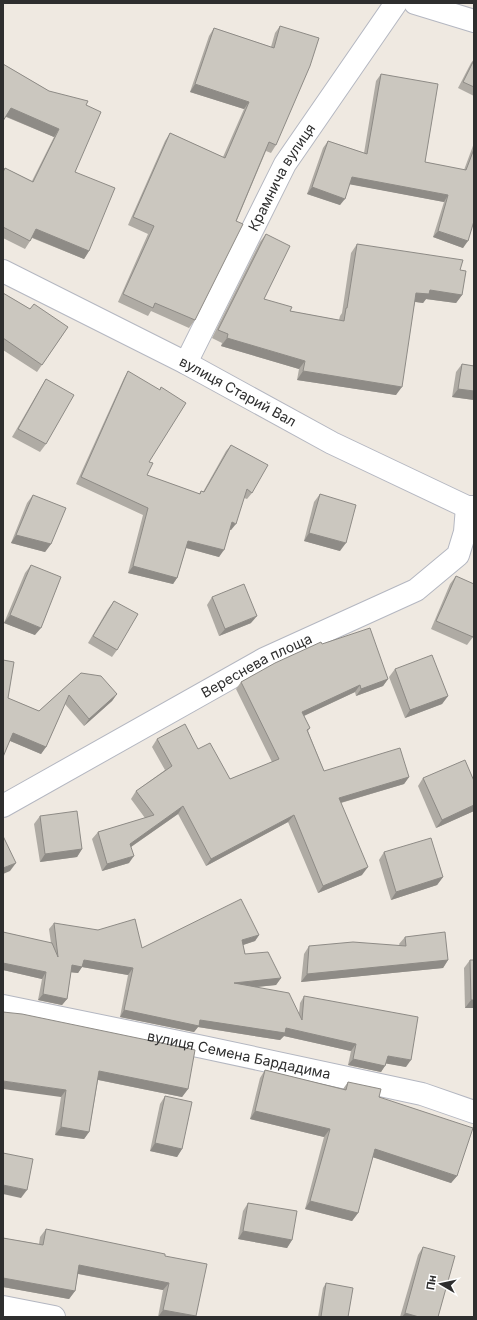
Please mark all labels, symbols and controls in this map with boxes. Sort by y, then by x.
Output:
street label: Крамнича вулиця [244,120,318,234]
street label: вулиця Старий Вал [177,352,299,430]
street label: Вереснева площа [198,629,314,701]
street label: вулиця Семена Бардадима [146,1027,332,1082]
north arrow [421,1264,461,1304]
text: Пн [423,1274,439,1291]

